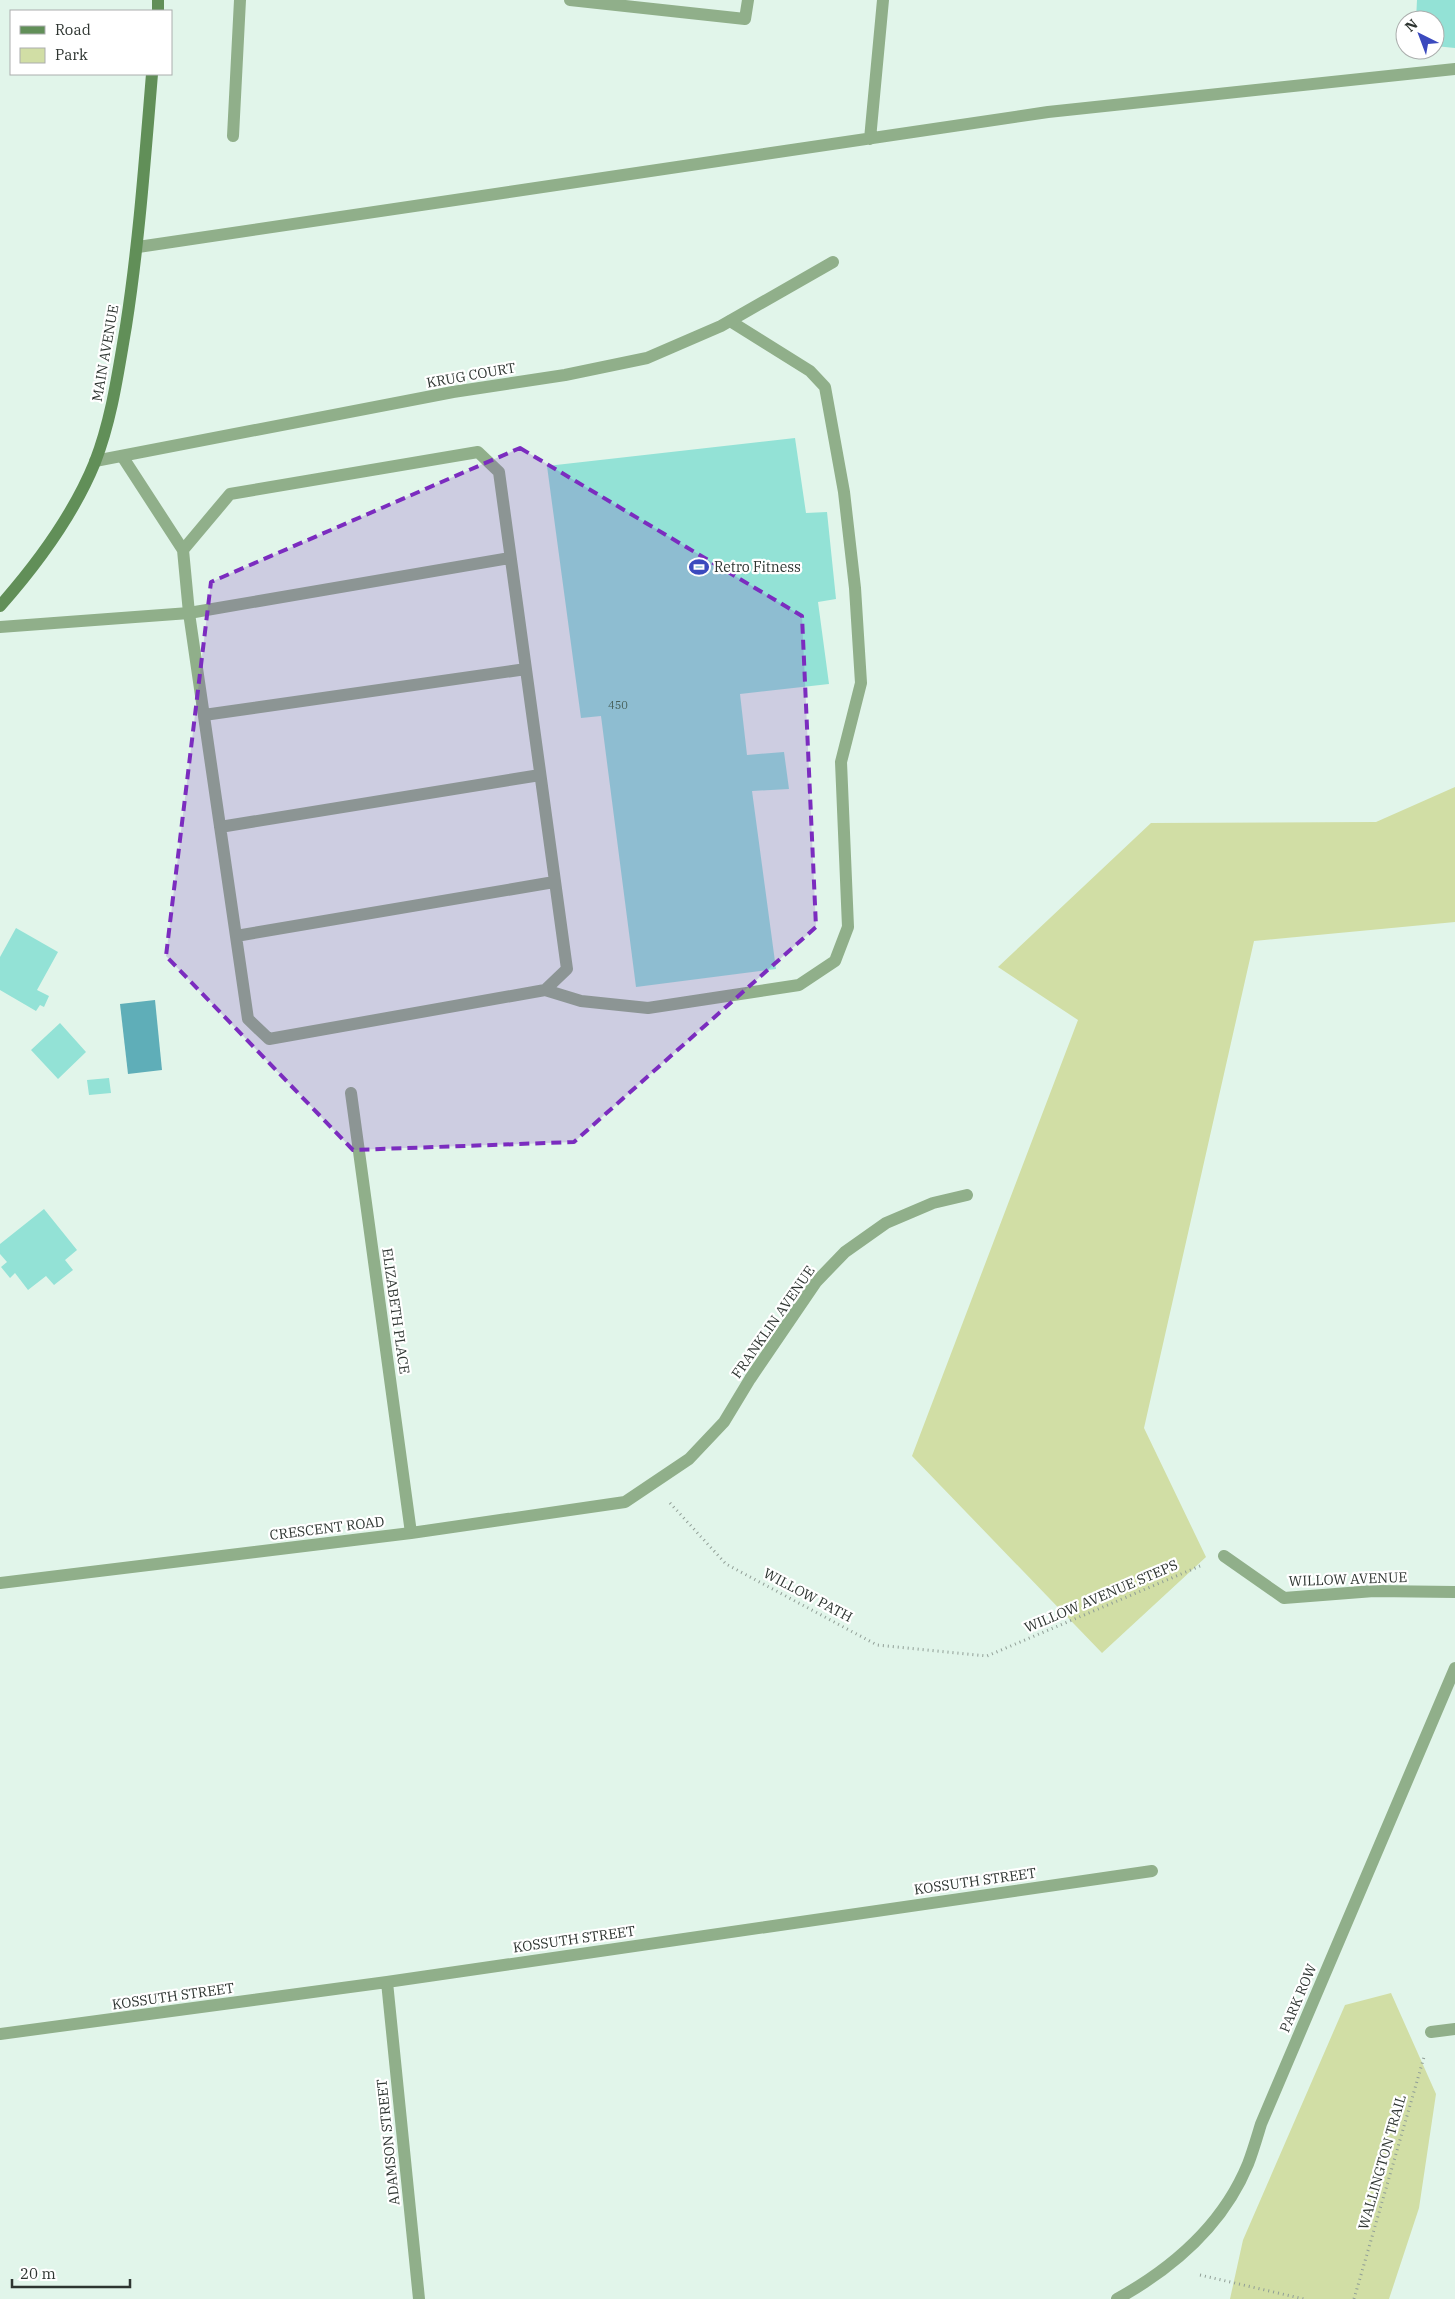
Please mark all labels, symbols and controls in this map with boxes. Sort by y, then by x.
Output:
legend [10,10,172,75]
north arrow [1395,10,1445,60]
text: N [1401,15,1421,36]
text: Road [55,20,91,39]
text: Park [55,45,88,64]
street label: MAIN AVENUE [88,303,122,403]
street label: KRUG COURT [425,358,517,392]
sports icon: Retro Fitness [688,556,710,578]
place label: Retro Fitness [714,558,801,576]
house number: 450 [608,698,628,712]
street label: ELIZABETH PLACE [378,1247,414,1375]
street label: FRANKLIN AVENUE [727,1262,819,1382]
street label: CRESCENT ROAD [269,1512,386,1544]
street label: WILLOW AVENUE STEPS [1021,1555,1181,1637]
street label: WILLOW PATH [760,1564,856,1626]
street label: WILLOW AVENUE [1288,1568,1408,1590]
street label: KOSSUTH STREET [913,1864,1037,1898]
street label: KOSSUTH STREET [512,1922,636,1956]
street label: PARK ROW [1275,1961,1321,2035]
street label: KOSSUTH STREET [111,1979,235,2013]
street label: ADAMSON STREET [372,2078,404,2206]
street label: WALLINGTON TRAIL [1354,2093,1410,2231]
scale bar [12,2256,130,2288]
text: 20 m [20,2264,56,2283]

